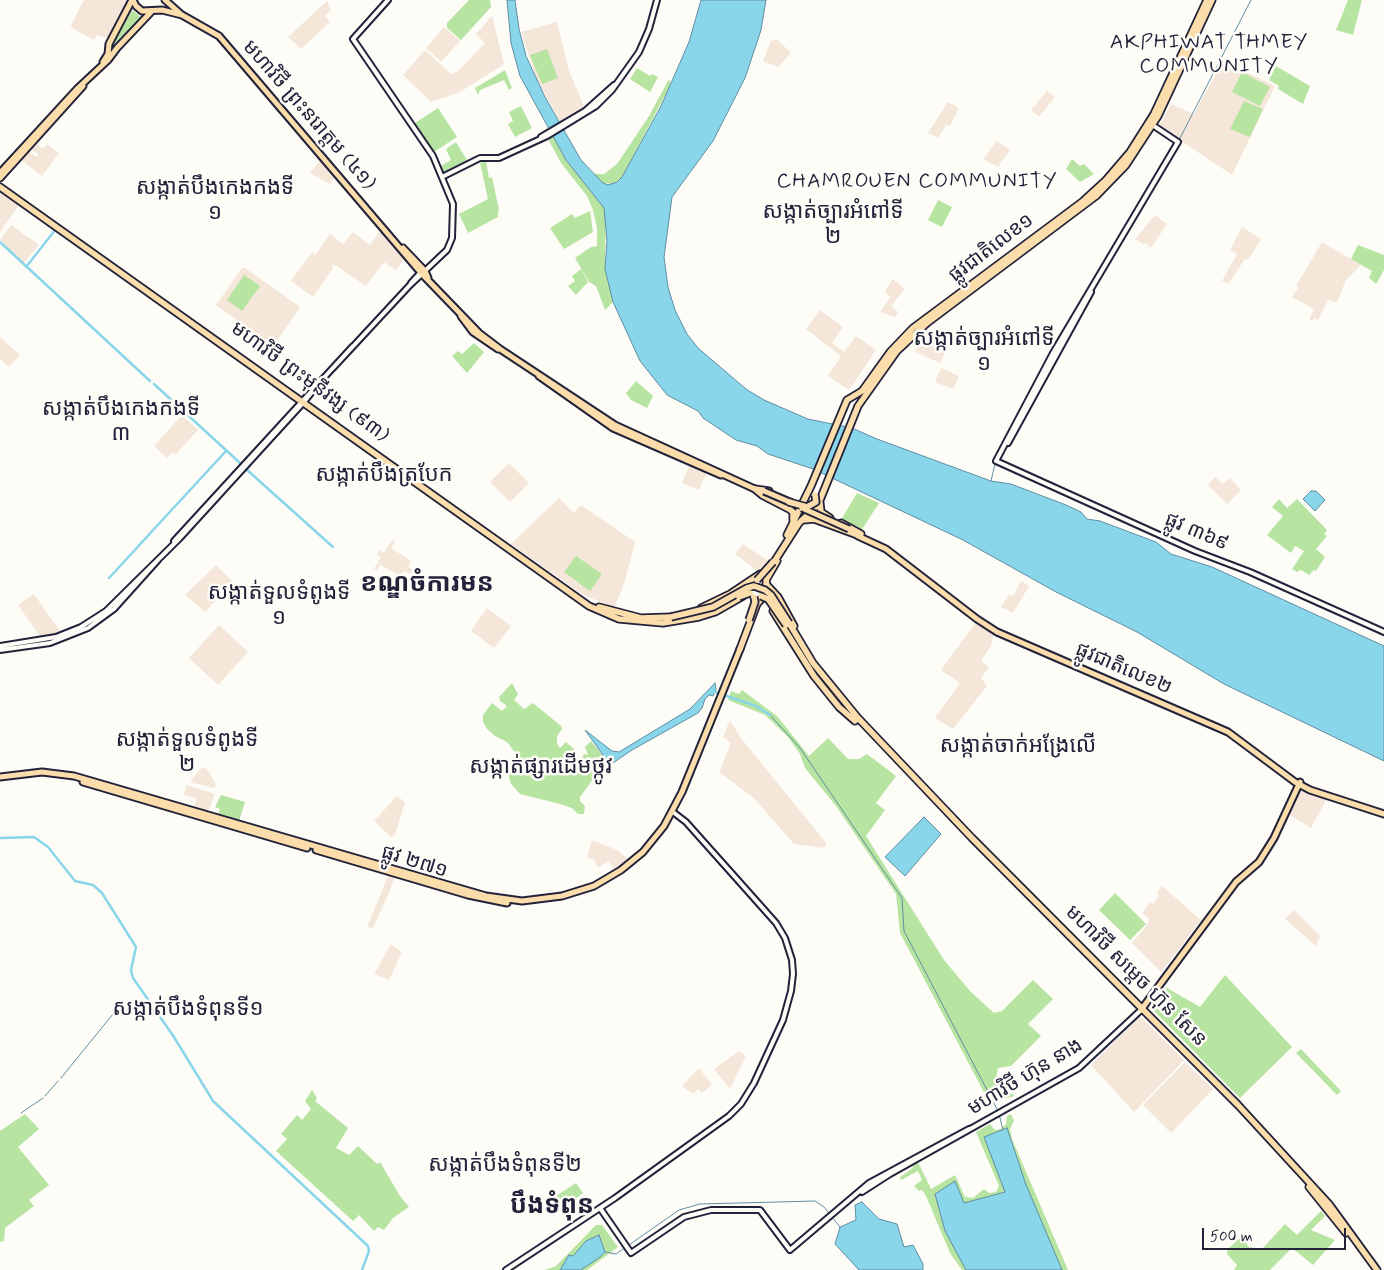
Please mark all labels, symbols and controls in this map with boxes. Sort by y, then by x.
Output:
district label: AKPHIWAT THMEY COMMUNITY [1108,31,1310,81]
street label: មហាវិថី ព្រះនរោត្តម (៤១) [236,36,380,196]
district label: CHAMROUEN COMMUNITY [778,170,1056,196]
district label: សង្កាត់បឹងកេងកងទី ១ [136,176,294,228]
district label: សង្កាត់ច្បារអំពៅទី ២ [762,200,904,252]
street label: ផ្លូវជាតិលេខ១ [945,209,1039,289]
street label: មហាវិថី ព្រះមុនីវង្ស (៩៣) [225,318,393,448]
district label: សង្កាត់ច្បារអំពៅទី ១ [913,327,1055,378]
district label: សង្កាត់បឹងកេងកងទី ៣ [42,397,200,448]
district label: សង្កាត់បឹងត្របែក [315,463,453,489]
street label: ផ្លូវ ៣៦៩ [1160,509,1232,557]
district label: ខណ្ឌចំការមន [360,571,494,601]
district label: សង្កាត់ទួលទំពូងទី ១ [208,581,350,632]
street label: ផ្លូវជាតិលេខ២ [1071,639,1175,701]
district label: សង្កាត់ទួលទំពូងទី ២ [116,728,258,779]
district label: សង្កាត់ចាក់អង្រែលើ [940,734,1096,760]
district label: សង្កាត់ផ្សារដើមថ្កូវ [469,755,613,781]
street label: ផ្លូវ ២៧១ [378,842,450,884]
street label: មហាវិថី សម្តេច ហ៊ុន សែន [1059,901,1211,1053]
district label: សង្កាត់បឹងទំពុនទី១ [113,997,263,1023]
street label: មហាវិថី ហ៊ុន នាង [964,1034,1088,1122]
district label: សង្កាត់បឹងទំពុនទី២ [428,1153,582,1179]
district label: បឹងទំពុន [510,1193,594,1223]
scale bar [1204,1218,1348,1250]
text: 500 m [1210,1227,1253,1247]

